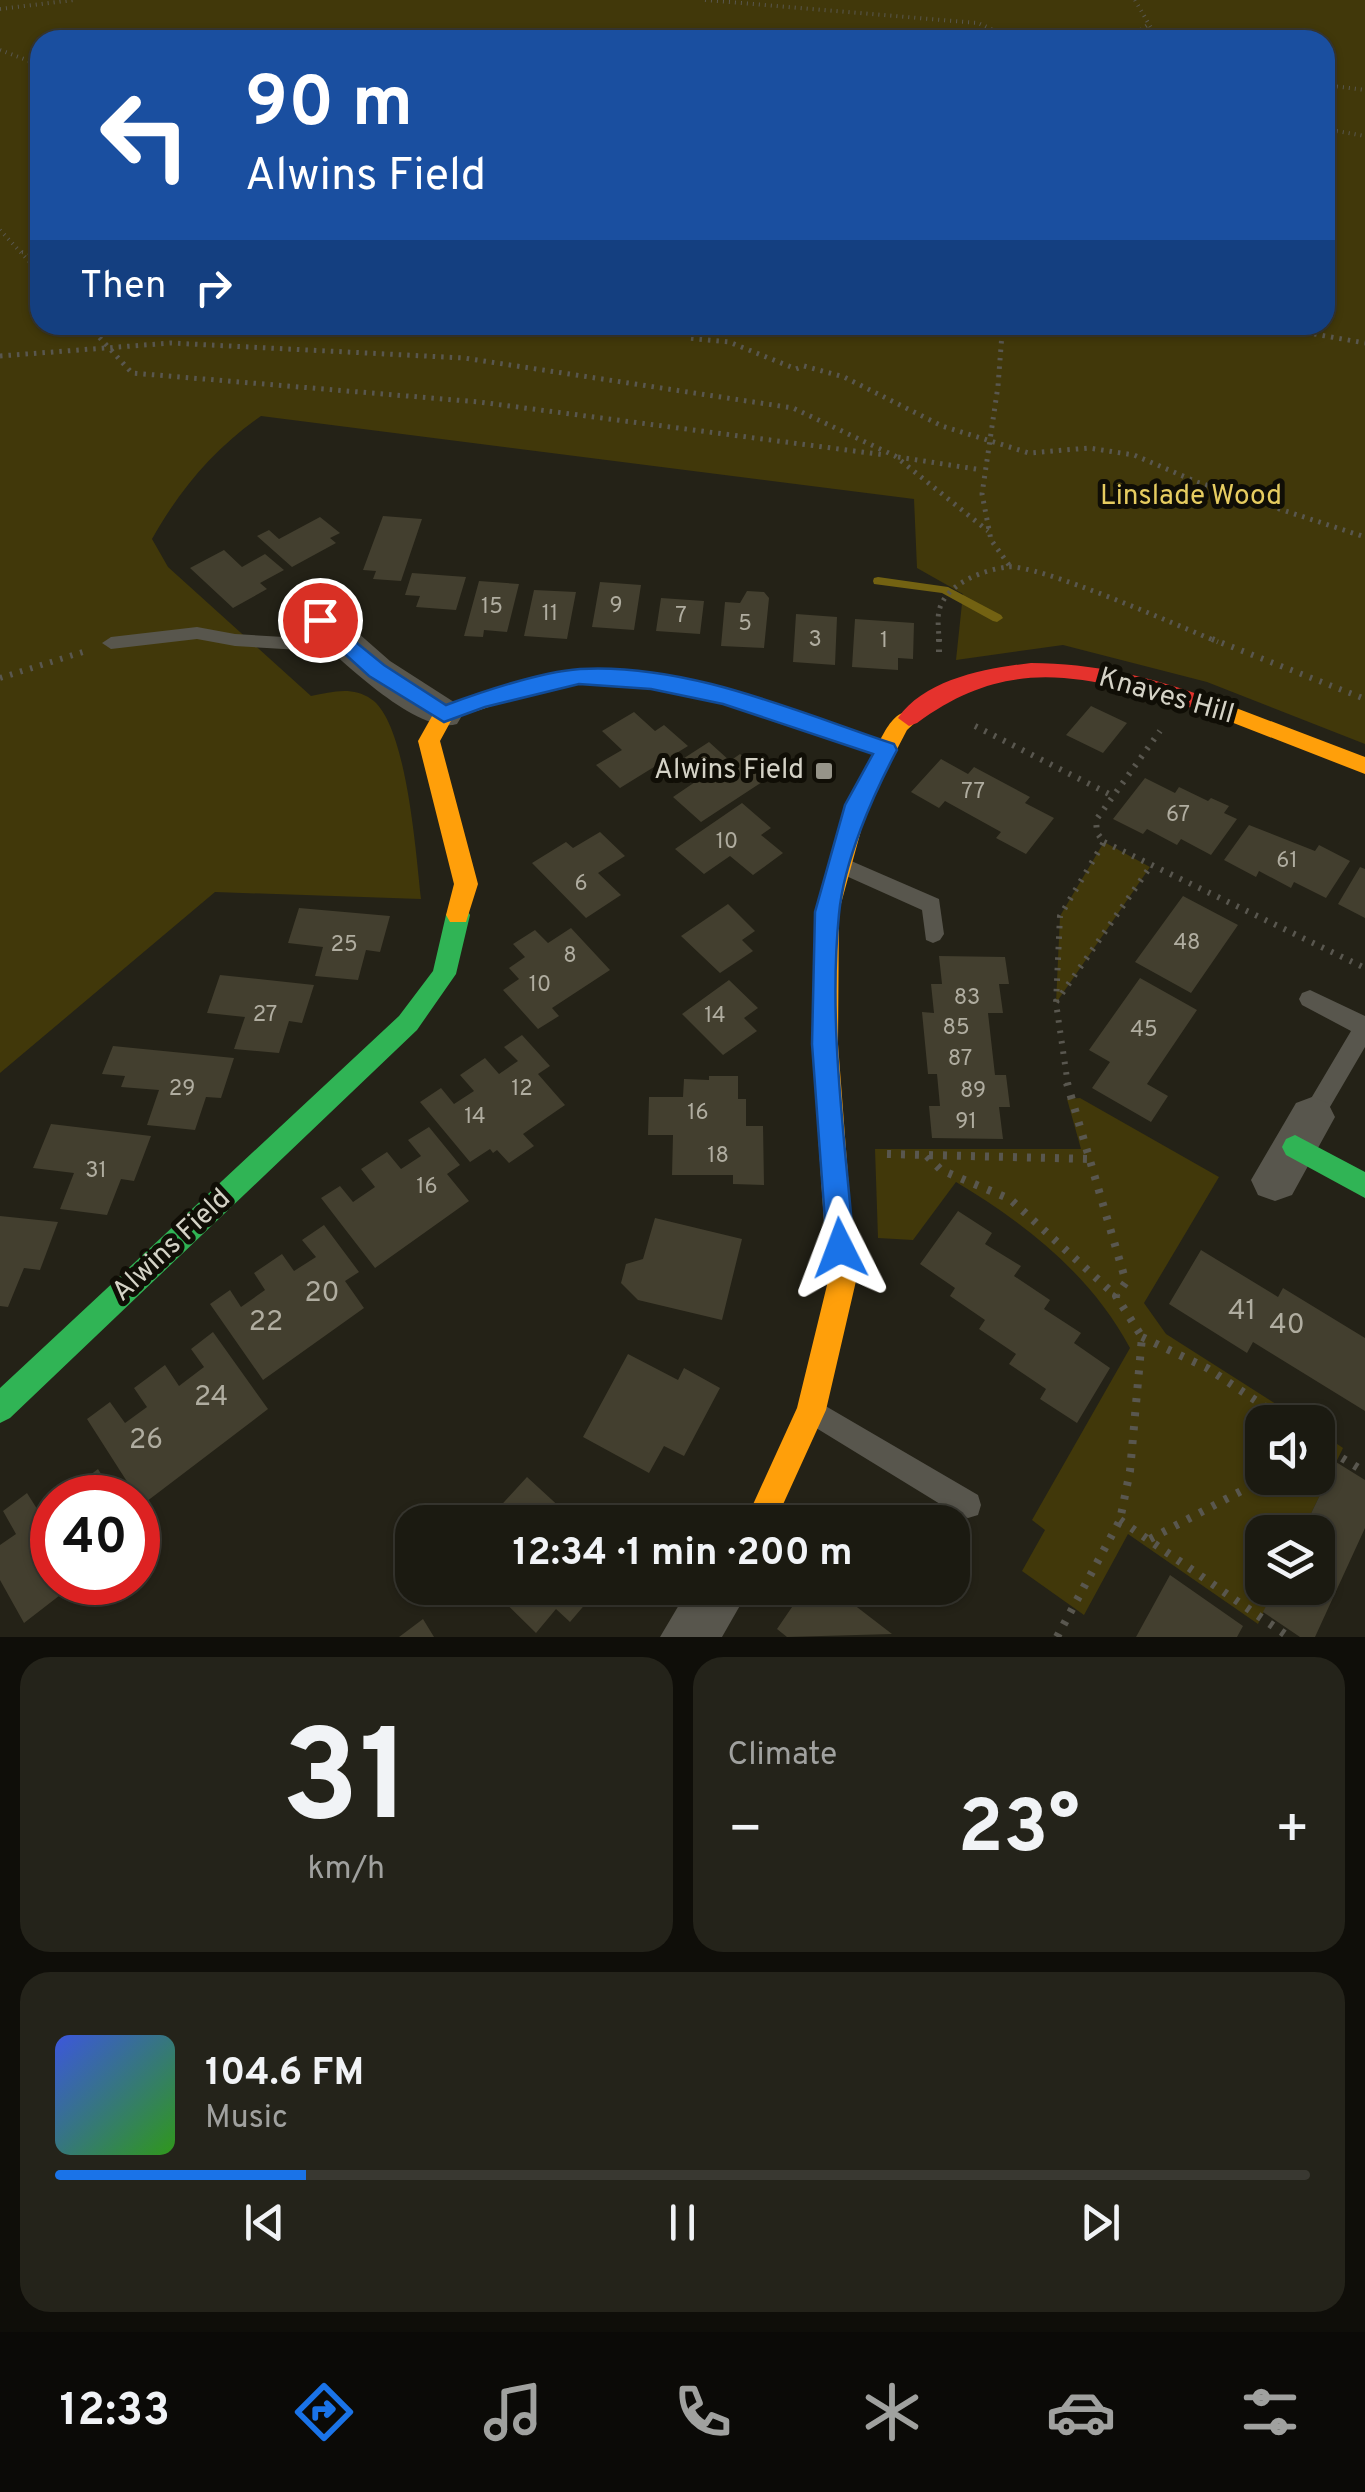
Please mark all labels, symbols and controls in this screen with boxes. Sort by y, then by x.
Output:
text: 90 m [245,62,413,151]
icon: left [80,70,210,200]
text: Alwins Field [245,149,486,206]
icon: right [186,260,241,315]
text: Then [80,263,166,312]
park label: Linslade Wood [1100,479,1282,515]
pin [278,578,363,663]
icon: arrive [293,593,348,648]
house number: 9 [609,593,623,620]
house number: 15 [481,594,503,621]
house number: 11 [542,601,558,628]
house number: 7 [675,603,687,630]
house number: 5 [738,611,752,638]
house number: 3 [808,627,822,654]
house number: 1 [880,628,888,655]
street label: Knaves Hill [1094,661,1238,733]
place label: Alwins Field [654,753,804,789]
marker: Alwins Field [813,760,835,782]
house number: 77 [961,779,985,806]
house number: 67 [1166,802,1190,829]
house number: 10 [716,829,738,856]
house number: 61 [1276,848,1298,875]
house number: 6 [574,871,588,898]
house number: 48 [1173,930,1201,957]
house number: 25 [330,932,358,959]
house number: 8 [563,943,577,970]
house number: 10 [529,972,551,999]
house number: 83 [954,985,980,1012]
house number: 27 [253,1002,277,1029]
house number: 14 [704,1003,726,1030]
house number: 85 [942,1015,970,1042]
house number: 45 [1130,1017,1158,1044]
house number: 87 [948,1046,972,1073]
house number: 29 [169,1076,195,1103]
house number: 12 [511,1076,533,1103]
house number: 89 [960,1078,986,1105]
house number: 16 [687,1100,709,1127]
house number: 14 [464,1104,486,1131]
house number: 91 [955,1109,977,1136]
house number: 18 [707,1143,729,1170]
house number: 31 [85,1158,107,1185]
house number: 16 [416,1174,438,1201]
street label: Alwins Field [105,1182,239,1310]
position arrow [788,1196,892,1300]
house number: 20 [304,1276,340,1312]
house number: 41 [1228,1294,1256,1330]
house number: 22 [249,1305,283,1341]
house number: 40 [1269,1308,1305,1344]
house number: 24 [194,1380,228,1416]
map controls [1245,1405,1335,1605]
button: sound [1245,1405,1335,1495]
house number: 26 [129,1423,163,1459]
speed limit sign: 40 [30,1475,160,1605]
button: layers [1245,1515,1335,1605]
text: 12:34 · 1 min · 200 m [512,1530,853,1579]
text: 31 [281,1702,411,1867]
text: Climate [728,1736,837,1776]
text: 23° [958,1784,1080,1879]
text: − [728,1797,763,1867]
text: + [1275,1797,1310,1867]
text: km/h [307,1850,385,1890]
text: 104.6 FM [205,2050,364,2099]
text: Music [205,2099,288,2139]
icon: previous [237,2195,292,2250]
icon: pause [655,2195,710,2250]
icon: next [1073,2195,1128,2250]
icon: directions [289,2377,359,2447]
icon: music [478,2377,548,2447]
icon: phone [668,2377,738,2447]
icon: climate [857,2377,927,2447]
icon: car [1046,2377,1116,2447]
icon: filters [1235,2377,1305,2447]
text: 12:33 [60,2384,170,2441]

